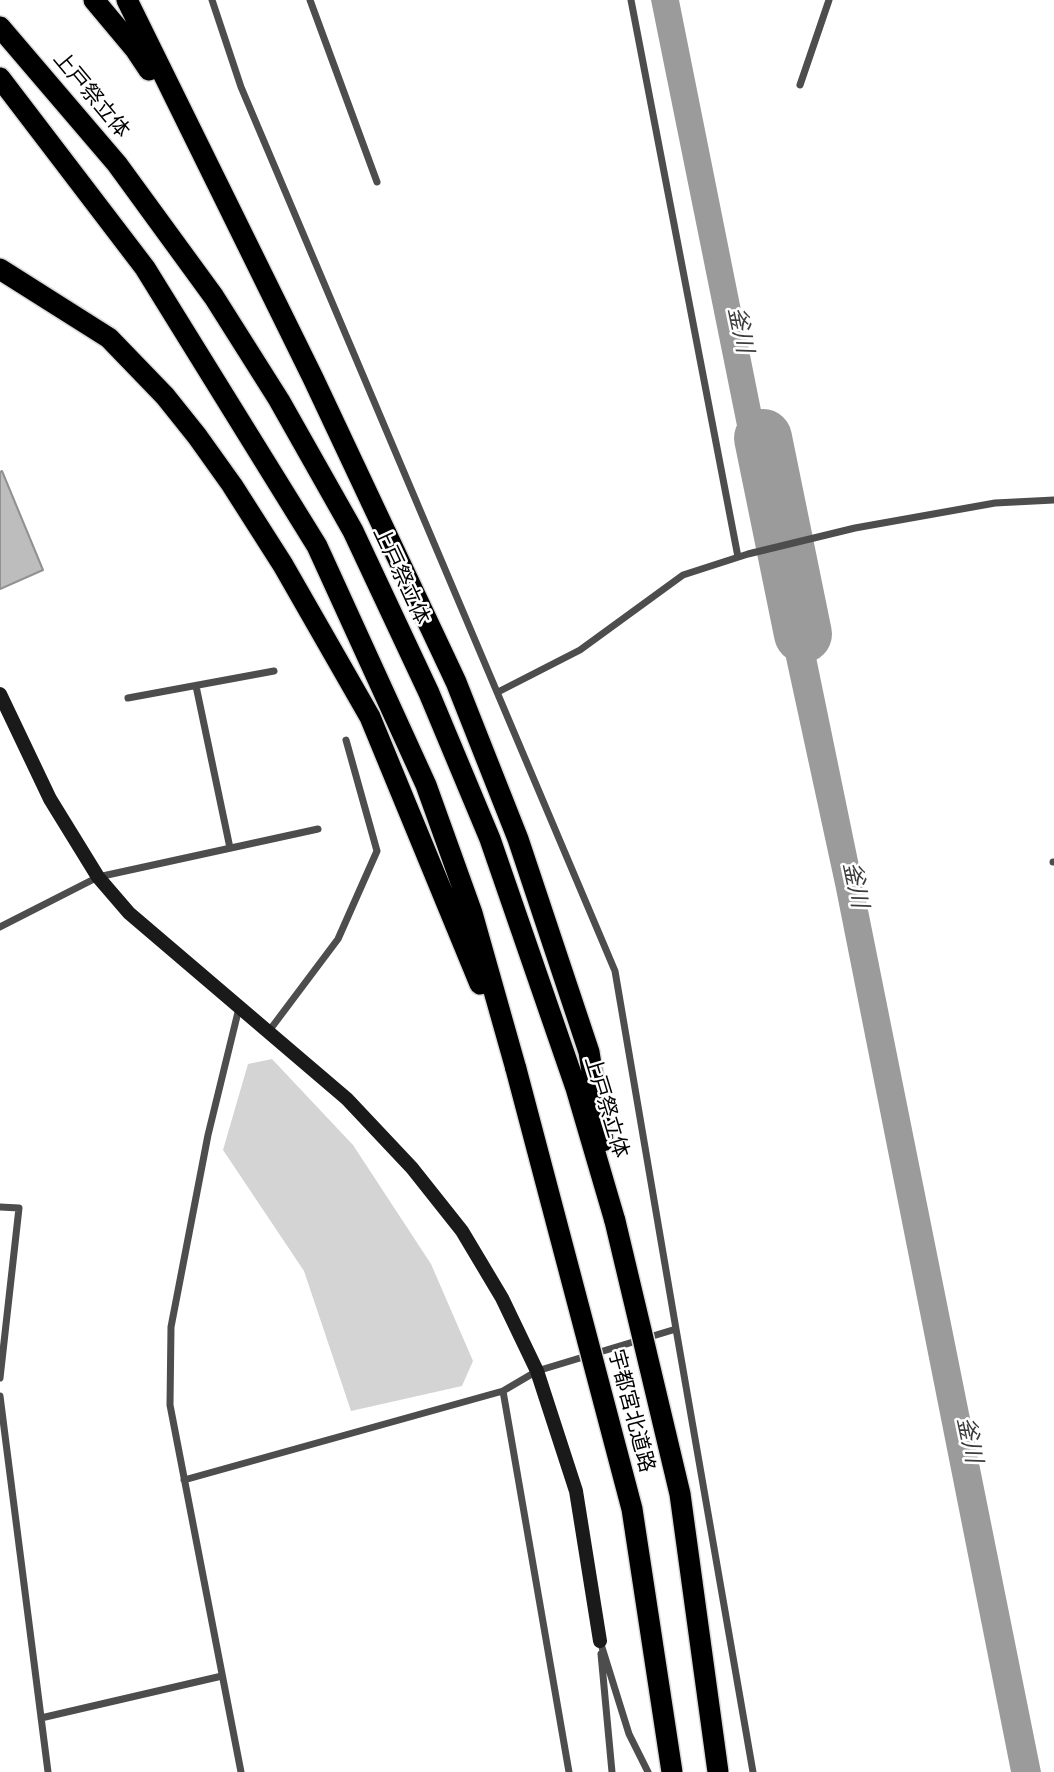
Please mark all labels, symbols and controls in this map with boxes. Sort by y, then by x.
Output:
street label: 上戸祭立体 [48,47,134,143]
water label: 釜川 [722,305,758,355]
street label: 上戸祭立体 [367,523,435,629]
water label: 釜川 [837,860,873,910]
street label: 上戸祭立体 [579,1053,633,1161]
street label: 宇都宮北道路 [603,1347,659,1475]
water label: 釜川 [951,1415,987,1465]

